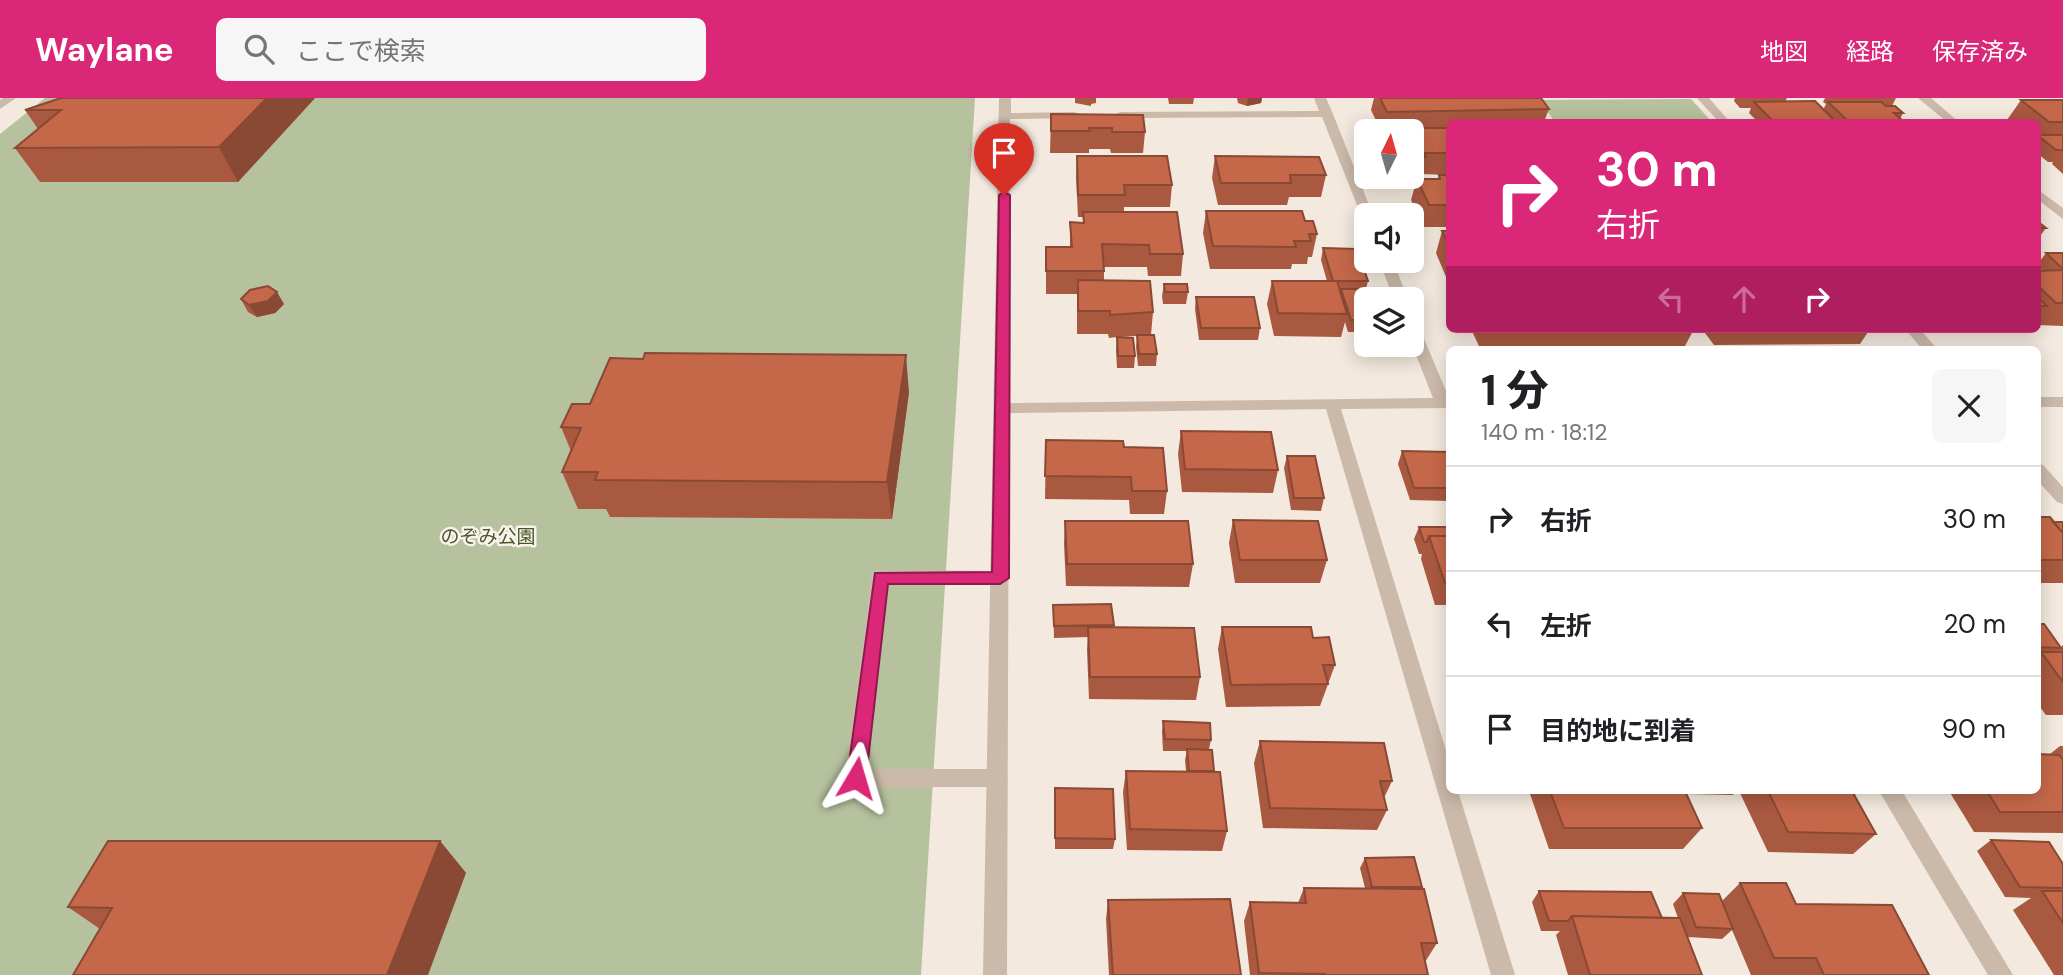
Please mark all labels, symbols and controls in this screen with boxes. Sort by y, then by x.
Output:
search box [216,18,706,81]
text: Waylane [35,28,174,71]
icon: search [240,30,278,68]
text: ここで検索 [296,34,426,68]
text: 地図 [1760,36,1808,67]
text: 経路 [1846,36,1894,67]
text: 保存済み [1932,36,2028,67]
north arrow [1354,119,1424,189]
map controls [1354,119,1424,357]
pin [974,123,1034,195]
icon: arrive [985,134,1023,172]
text: 30 m [1596,137,1718,201]
icon: right [1481,147,1572,238]
button: sound [1354,203,1424,273]
text: 右折 [1596,204,1660,246]
icon: left [1652,280,1690,318]
icon: ahead [1725,280,1763,318]
icon: right [1798,280,1836,318]
button: layers [1354,287,1424,357]
text: 1 分 [1481,363,1548,418]
button: close [1932,369,2006,443]
text: 140 m · 18:12 [1481,417,1608,447]
icon: right [1481,500,1519,538]
text: 30 m [1943,502,2006,536]
text: 右折 [1540,504,1592,538]
park label: のぞみ公園 [440,524,536,549]
icon: left [1481,605,1519,643]
text: 20 m [1943,607,2006,641]
text: 左折 [1540,609,1592,643]
icon: arrive [1481,710,1519,748]
text: 90 m [1942,712,2006,746]
text: 目的地に到着 [1540,714,1696,748]
position arrow [819,741,893,815]

